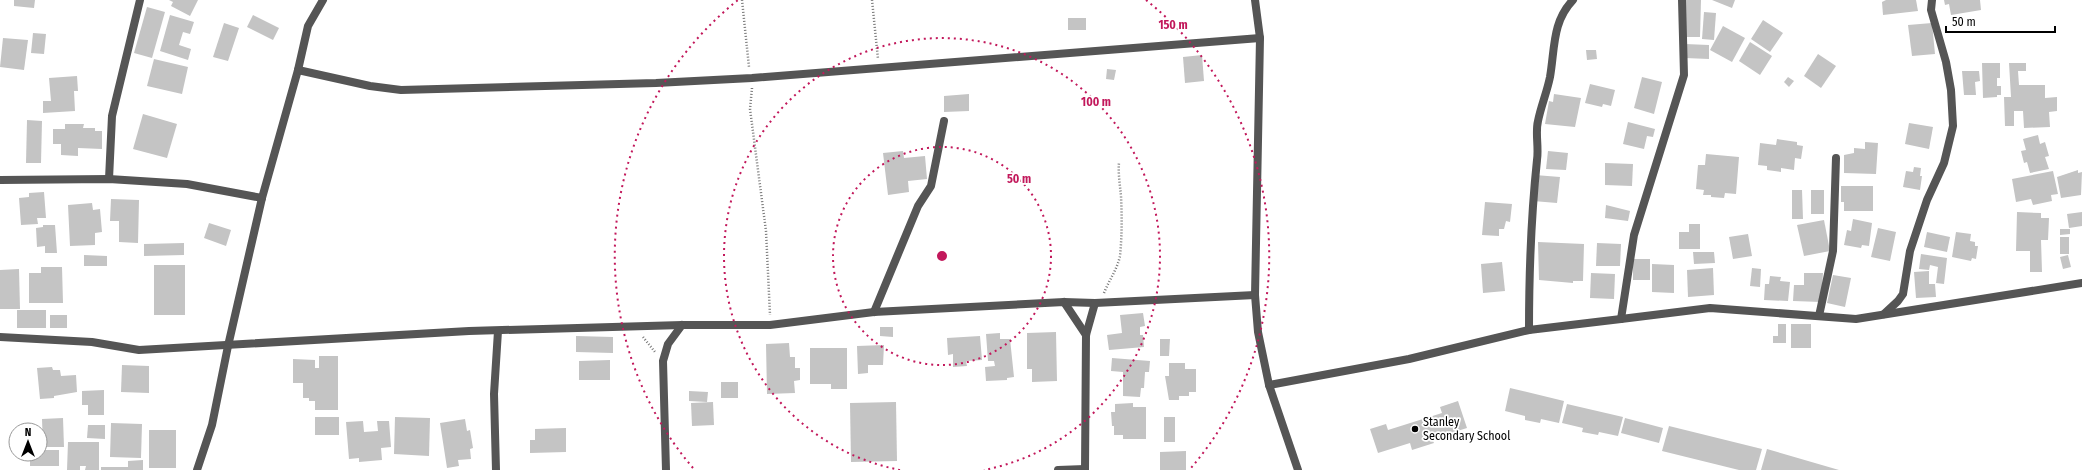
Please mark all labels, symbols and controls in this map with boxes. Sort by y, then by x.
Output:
scale bar [1946,8,2055,34]
text: 50 m [1952,15,1976,29]
text: 150 m [1158,18,1188,32]
text: 100 m [1081,95,1111,109]
text: 50 m [1007,172,1031,186]
centre of rings [935,249,949,263]
place label: Stanley Secondary School [1423,415,1510,443]
north arrow [8,422,48,462]
marker: Stanley Secondary School [1410,424,1420,434]
text: N [25,426,31,439]

